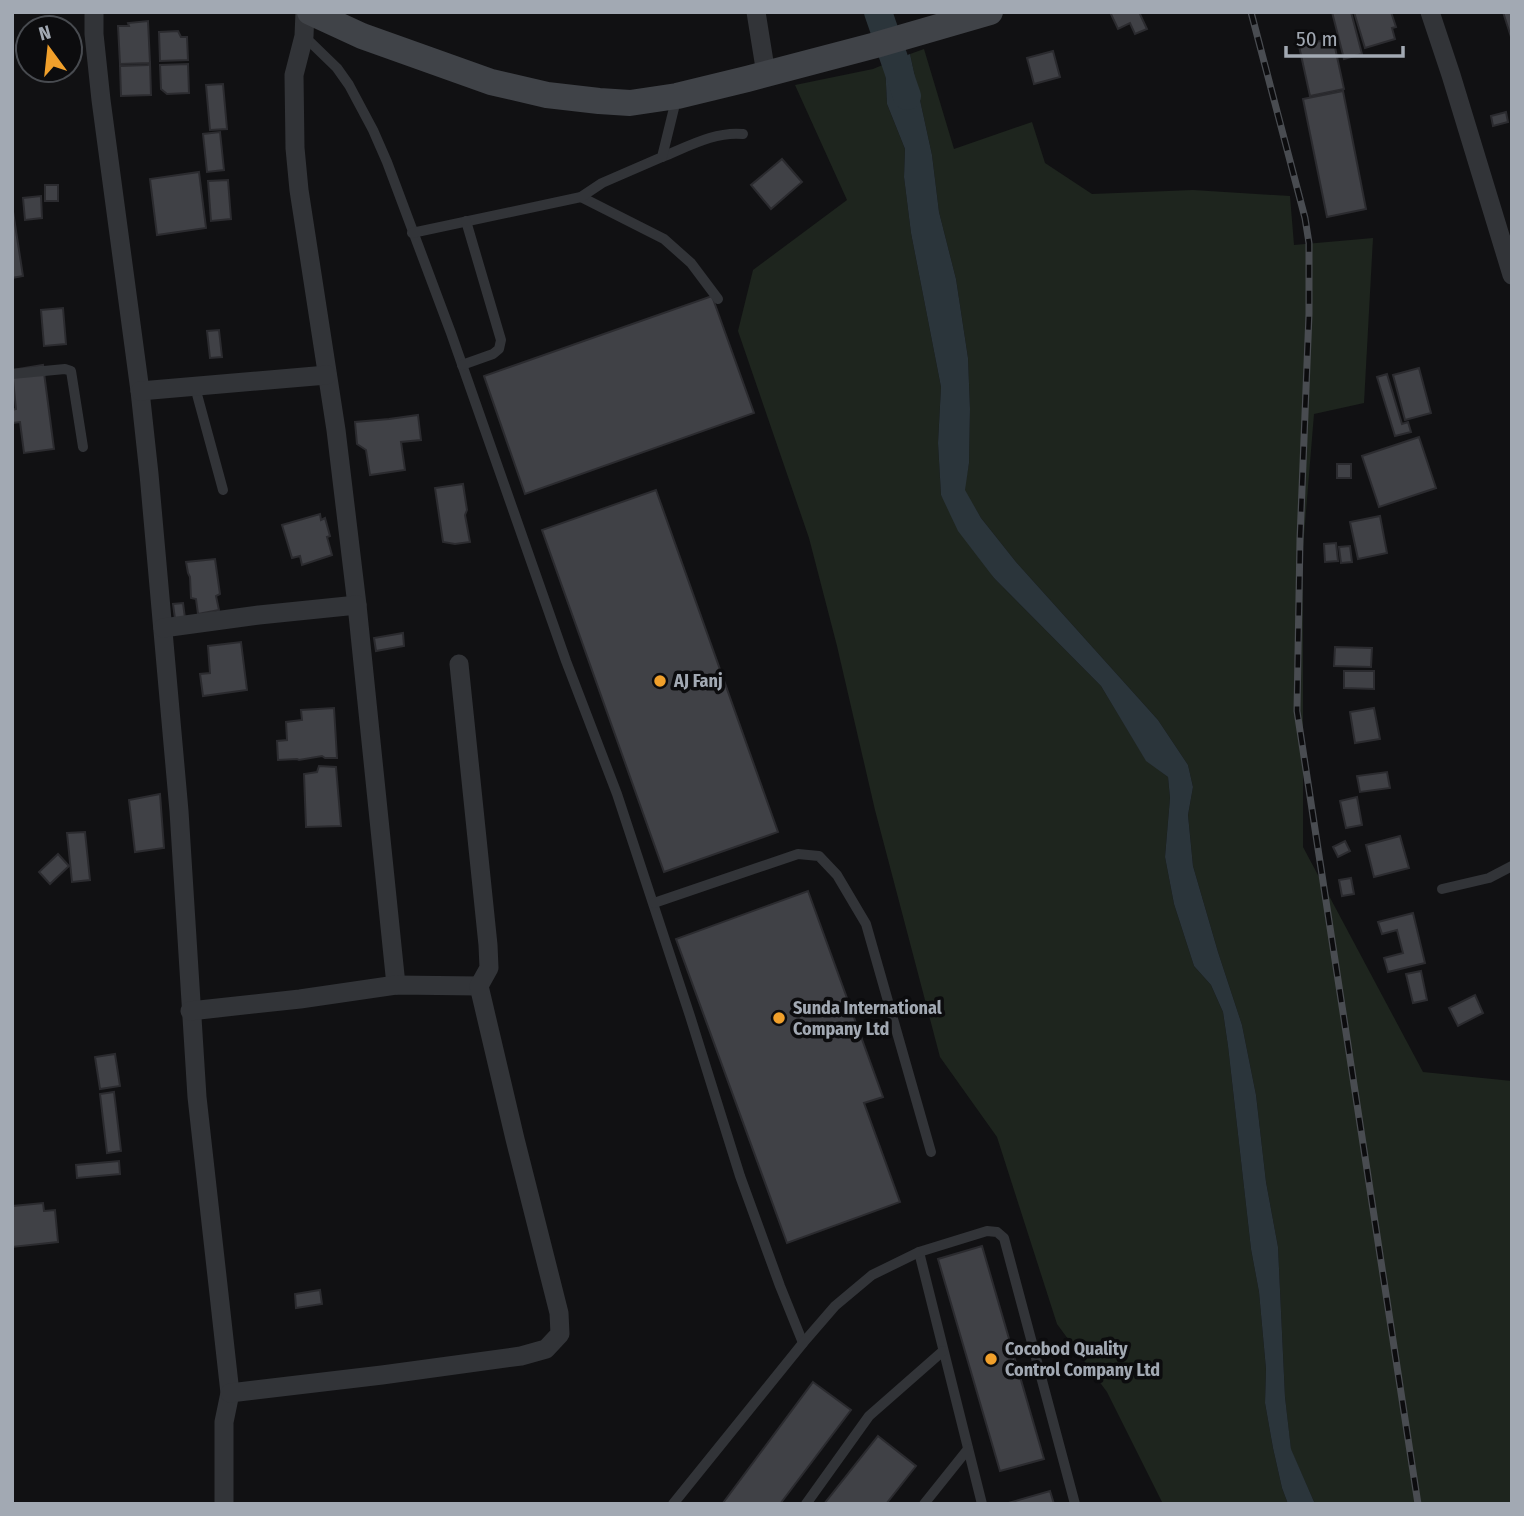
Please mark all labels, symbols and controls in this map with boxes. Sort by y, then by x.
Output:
north arrow [14,14,84,84]
scale bar [1286,14,1403,58]
text: N [36,20,53,46]
text: 50 m [1296,26,1338,52]
place label: AJ Fanj [673,670,723,692]
marker: AJ Fanj [652,673,668,689]
place label: Sunda International Company Ltd [793,997,942,1040]
marker: Sunda International Company Ltd [771,1010,787,1026]
place label: Cocobod Quality Control Company Ltd [1005,1338,1160,1381]
marker: Cocobod Quality Control Company Ltd [983,1351,999,1367]

